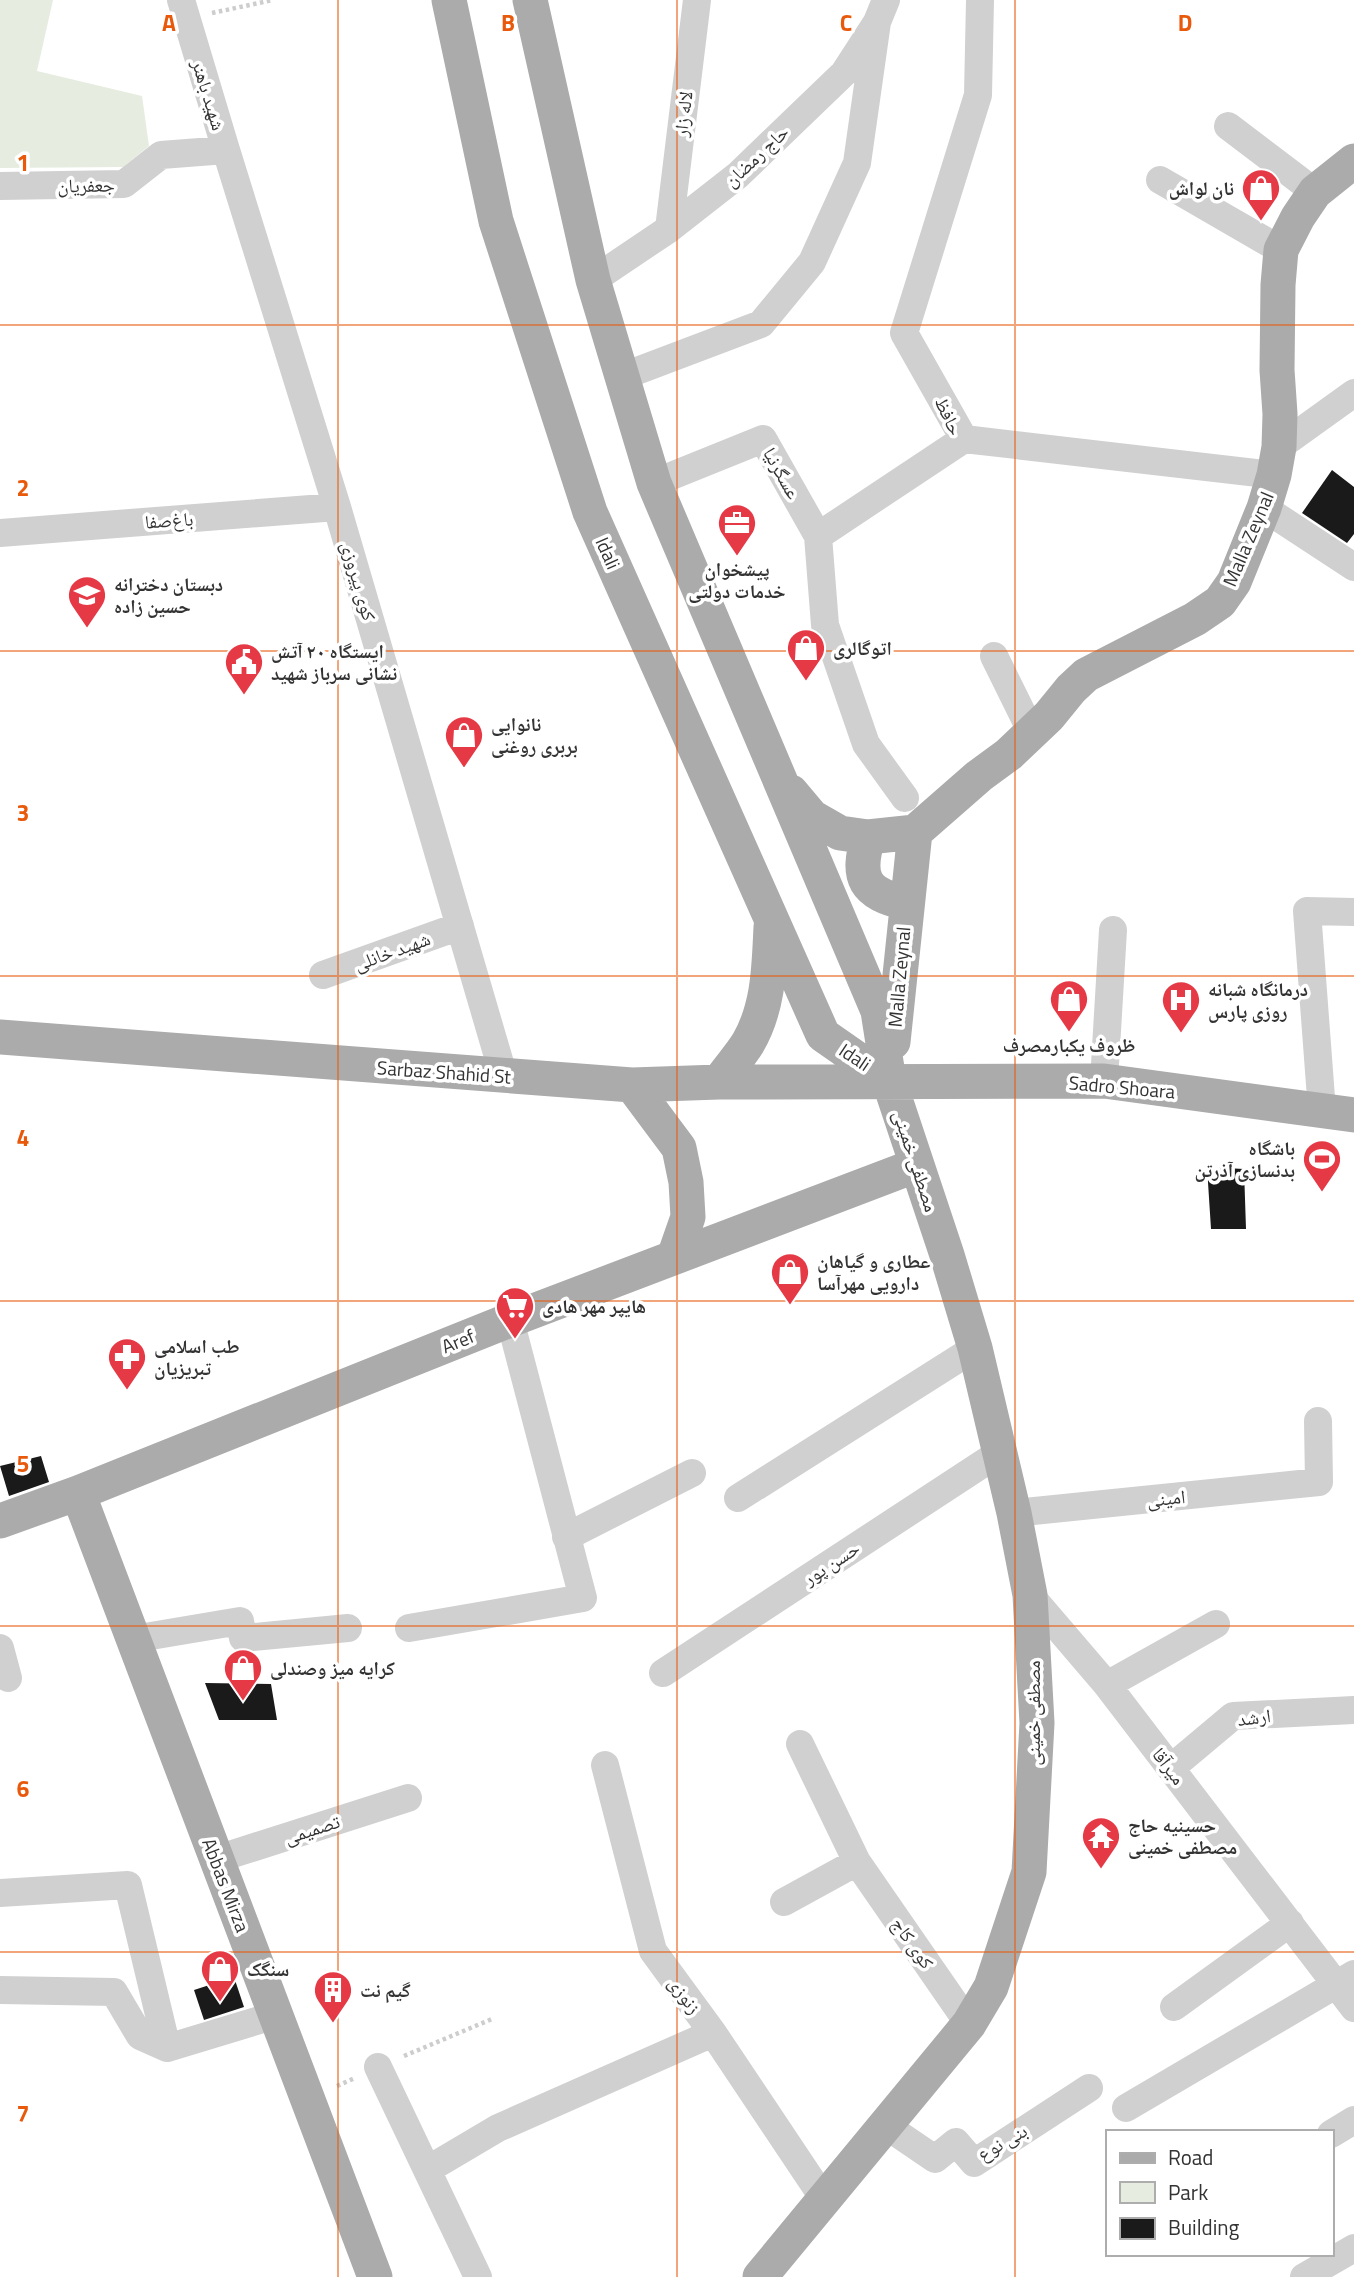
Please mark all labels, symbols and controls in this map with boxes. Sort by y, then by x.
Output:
text: A [162,5,176,40]
text: B [501,5,515,40]
text: C [840,5,852,40]
text: D [1178,5,1192,40]
street label: شهید باهنر [185,55,234,134]
street label: لاله زار [665,89,700,139]
street label: حاج رمضان [717,118,795,193]
text: 1 [17,145,29,180]
shop icon: نان لواش [1240,167,1282,222]
street label: جعفریان [57,170,115,199]
place label: نان لواش [1169,173,1234,202]
street label: حافظ [928,392,971,440]
street label: عسگرنیا [756,441,809,504]
text: 2 [17,470,29,505]
street label: Malla Zeynal [1215,487,1281,591]
office icon: پیشخوان خدمات دولتی [716,502,758,557]
street label: باغ‌صفا [144,503,194,536]
street label: Idali [589,532,628,574]
street label: کوی پیروزی [334,538,385,624]
place label: پیشخوان خدمات دولتی [688,554,786,605]
place label: دبستان دخترانه حسین زاده [114,569,223,620]
school or university icon: دبستان دخترانه حسین زاده [66,574,108,629]
shop icon: اتوگالری [785,627,827,682]
place label: اتوگالری [833,633,892,662]
place label: ایستگاه ۲۰ آتش نشانی سرباز شهید [271,636,397,687]
public building icon: ایستگاه ۲۰ آتش نشانی سرباز شهید [223,641,265,696]
place label: نانوایی بربری روغنی [491,709,578,760]
shop icon: نانوایی بربری روغنی [443,714,485,769]
text: 3 [17,795,29,830]
street label: شهید خانلی [349,923,434,978]
street label: Malla Zeynal [880,926,917,1028]
place label: درمانگاه شبانه روزی پارس [1208,974,1308,1025]
shop icon: ظروف یکبارمصرف [1048,978,1090,1033]
hospital icon: درمانگاه شبانه روزی پارس [1160,979,1202,1034]
place label: ظروف یکبارمصرف [1003,1030,1135,1059]
street label: Idali [834,1035,877,1078]
street label: Sarbaz Shahid St [376,1052,512,1091]
street label: Sadro Shoara [1068,1067,1177,1106]
street label: مصطفی خمینی [886,1106,947,1215]
text: 4 [17,1120,29,1155]
place label: باشگاه بدنسازی آذرتن [1194,1133,1295,1184]
sports icon: باشگاه بدنسازی آذرتن [1301,1138,1343,1193]
place label: عطاری و گیاهان دارویی مهرآسا [817,1246,930,1297]
shop icon: عطاری و گیاهان دارویی مهرآسا [769,1251,811,1306]
supermarket icon: هایپر مهر هادی [494,1285,536,1340]
place label: هایپر مهر هادی [542,1291,646,1320]
street label: Aref [437,1321,479,1360]
place label: طب اسلامی تبریزیان [154,1331,240,1382]
pharmacy icon: طب اسلامی تبریزیان [106,1336,148,1391]
text: 5 [17,1446,29,1481]
street label: امینی [1145,1481,1187,1514]
street label: حسن پور [796,1533,865,1592]
shop icon: کرایه میز وصندلی [222,1647,264,1702]
place label: کرایه میز وصندلی [270,1653,396,1682]
street label: مصطفی خمینی [1018,1660,1047,1766]
street label: ارشد [1236,1700,1272,1733]
street label: میرآقا [1146,1741,1193,1791]
text: 6 [17,1771,30,1806]
street label: تصمیمی [280,1806,344,1851]
place label: حسینیه حاج مصطفی خمینی [1128,1810,1237,1861]
temple icon: حسینیه حاج مصطفی خمینی [1080,1815,1122,1870]
street label: Abbas Mirza [195,1834,258,1937]
street label: کوی کاج [885,1911,942,1975]
shop icon: سنگک [199,1948,241,2003]
place label: سنگک [247,1954,289,1983]
building icon: گیم نت [312,1969,354,2024]
street label: زنوزی [662,1970,709,2020]
place label: گیم نت [360,1975,411,2004]
text: 7 [17,2096,29,2131]
street label: بنی نوع [971,2116,1032,2168]
legend [1106,2130,1333,2256]
text: Road [1168,2141,1213,2173]
text: Park [1168,2176,1208,2208]
text: Building [1168,2211,1240,2243]

